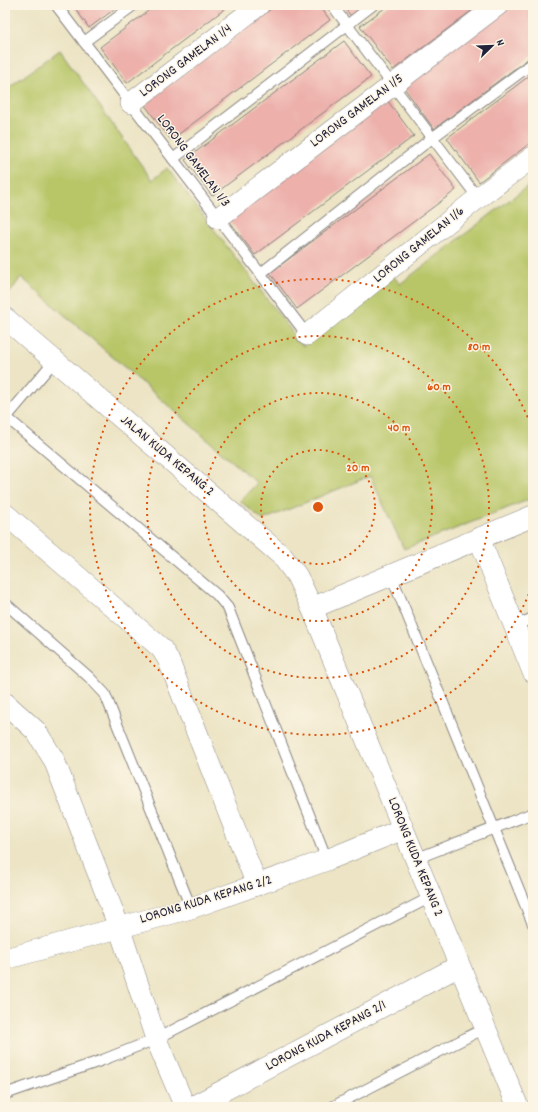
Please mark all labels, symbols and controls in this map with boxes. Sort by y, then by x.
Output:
street label: LORONG GAMELAN 1/4 [135,19,237,103]
north arrow [472,26,512,66]
text: N [491,37,508,49]
street label: LORONG GAMELAN 1/5 [306,69,408,153]
street label: LORONG GAMELAN 1/3 [151,110,235,212]
street label: LORONG GAMELAN 1/6 [369,202,469,288]
text: 80 m [468,339,490,356]
text: 60 m [427,379,451,396]
street label: JALAN KUDA KEPANG 2 [116,411,218,501]
text: 40 m [388,420,410,437]
text: 20 m [347,460,369,477]
centre of rings [311,500,325,514]
street label: LORONG KUDA KEPANG 2 [382,794,448,920]
street label: LORONG KUDA KEPANG 2/2 [137,870,275,930]
street label: LORONG KUDA KEPANG 2/1 [262,996,390,1076]

